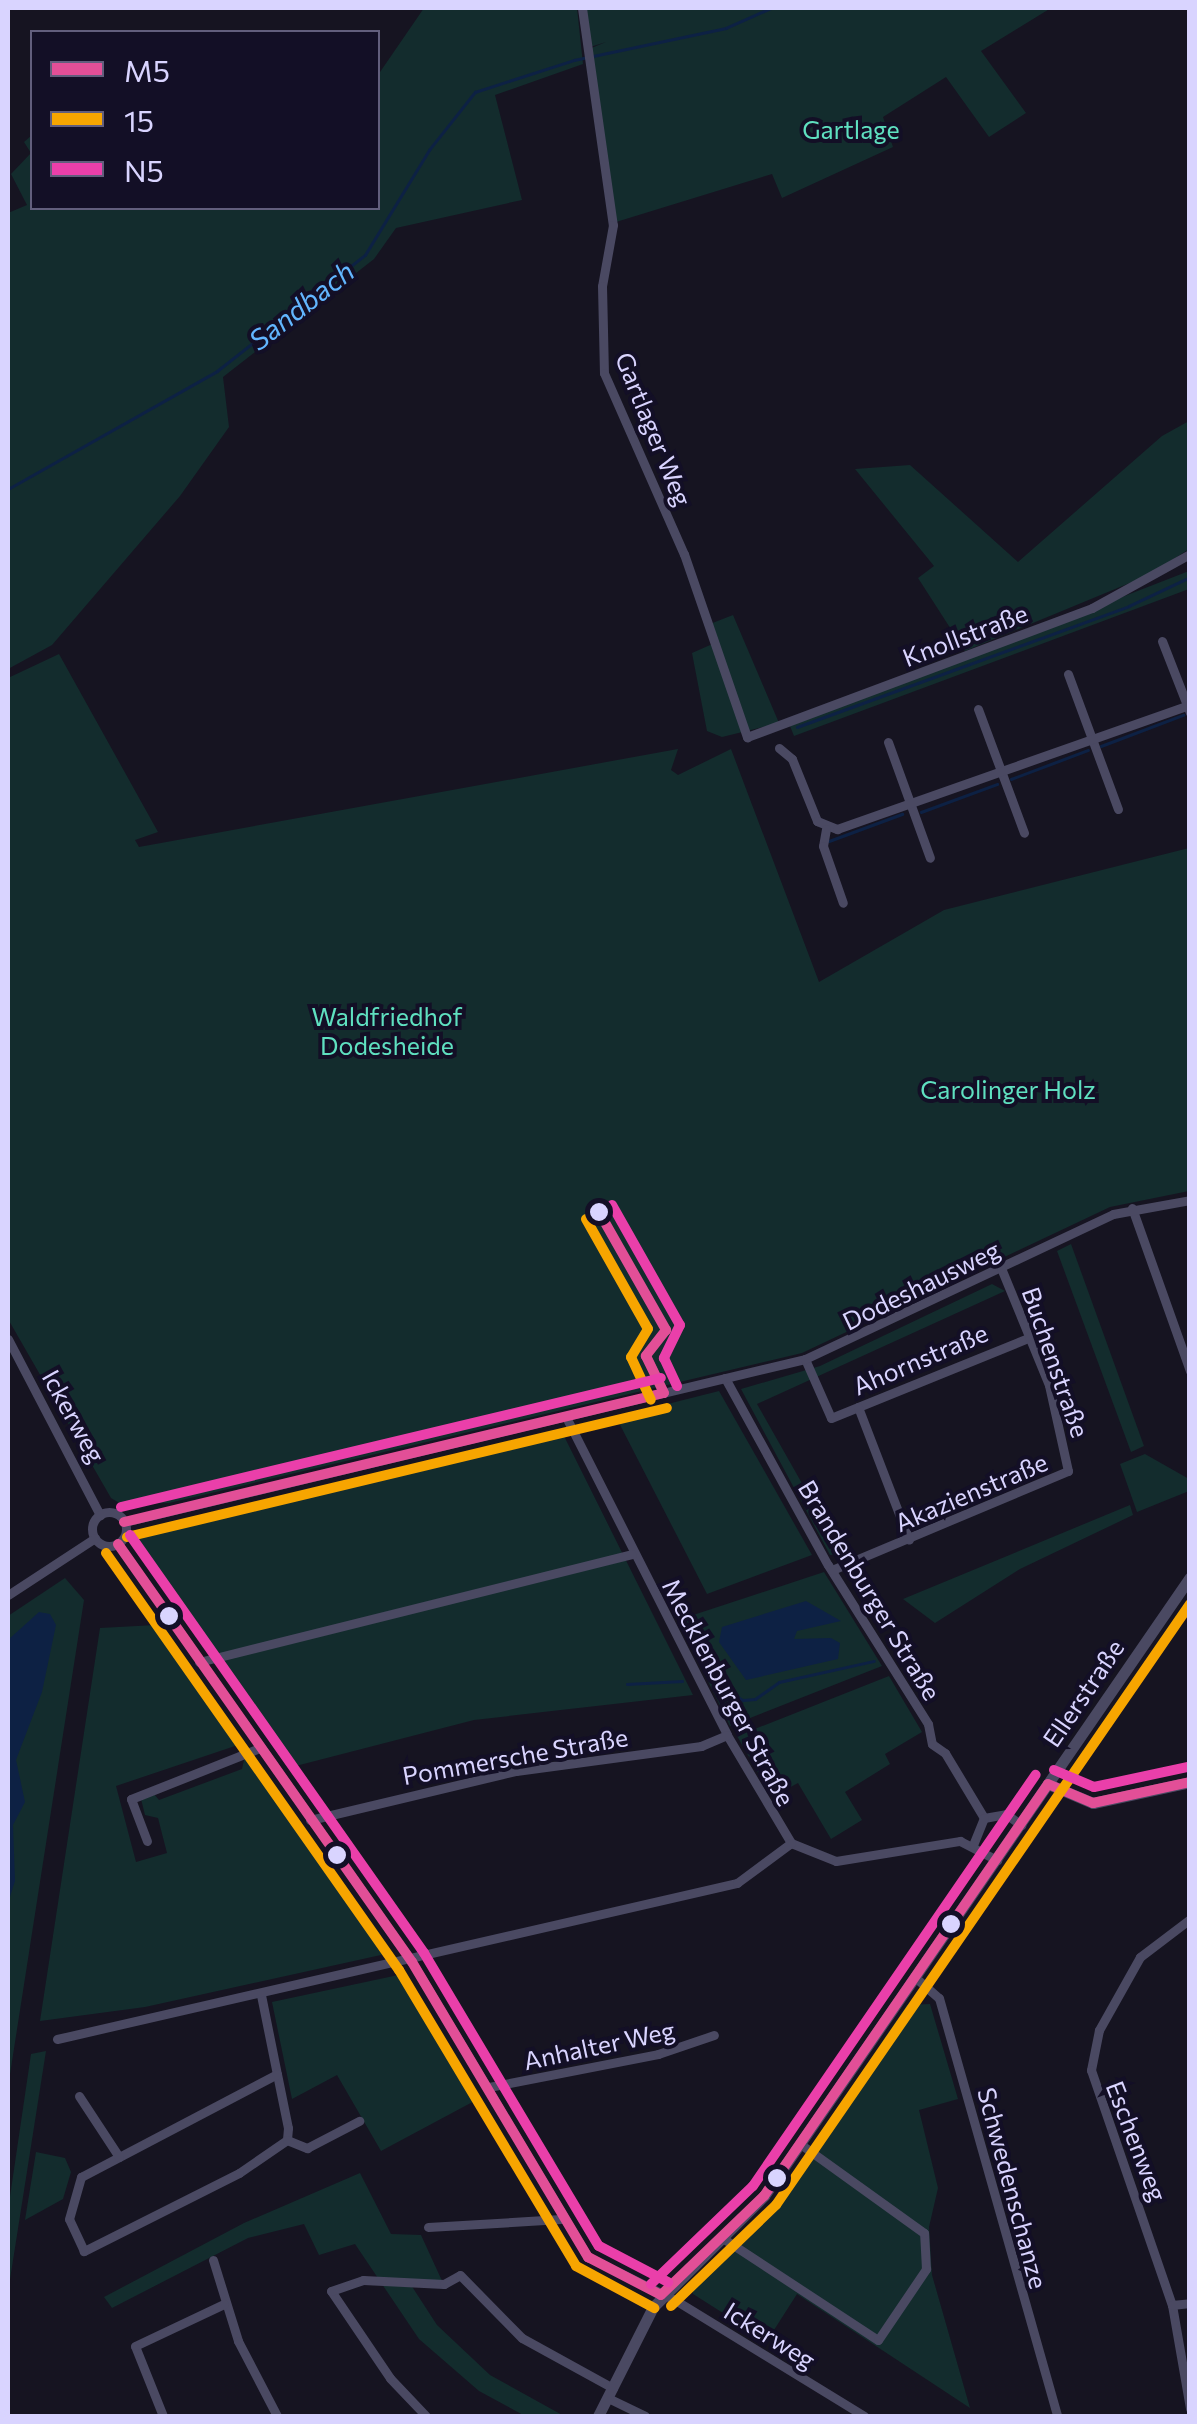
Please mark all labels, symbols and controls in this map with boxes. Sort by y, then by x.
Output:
legend [30,30,380,210]
text: M5 [124,51,170,88]
text: 15 [124,101,154,138]
park label: Gartlage [802,114,900,144]
text: N5 [124,151,164,188]
water label: Sandbach [242,253,360,357]
street label: Gartlager Weg [610,348,698,510]
street label: Knollstraße [898,597,1032,673]
park label: Waldfriedhof Dodesheide [312,1002,462,1061]
park label: Carolinger Holz [920,1074,1096,1104]
unlabelled marker [589,1202,609,1222]
street label: Dodeshausweg [838,1234,1004,1336]
street label: Buchenstraße [1016,1283,1096,1441]
street label: Ahornstraße [848,1317,992,1401]
street label: Ickerweg [36,1364,112,1468]
street label: Akazienstraße [890,1446,1052,1538]
street label: Brandenburger Straße [792,1475,948,1705]
street label: Mecklenburger Straße [656,1573,802,1811]
unlabelled marker [159,1606,179,1626]
street label: Ellerstraße [1036,1634,1130,1752]
street label: Pommersche Straße [400,1721,630,1791]
unlabelled marker [327,1845,347,1865]
unlabelled marker [941,1914,961,1934]
street label: Anhalter Weg [521,2014,677,2076]
street label: Eschenweg [1100,2077,1174,2205]
street label: Schwedenschanze [972,2084,1054,2292]
unlabelled marker [767,2168,787,2188]
street label: Ickerweg [719,2295,821,2375]

